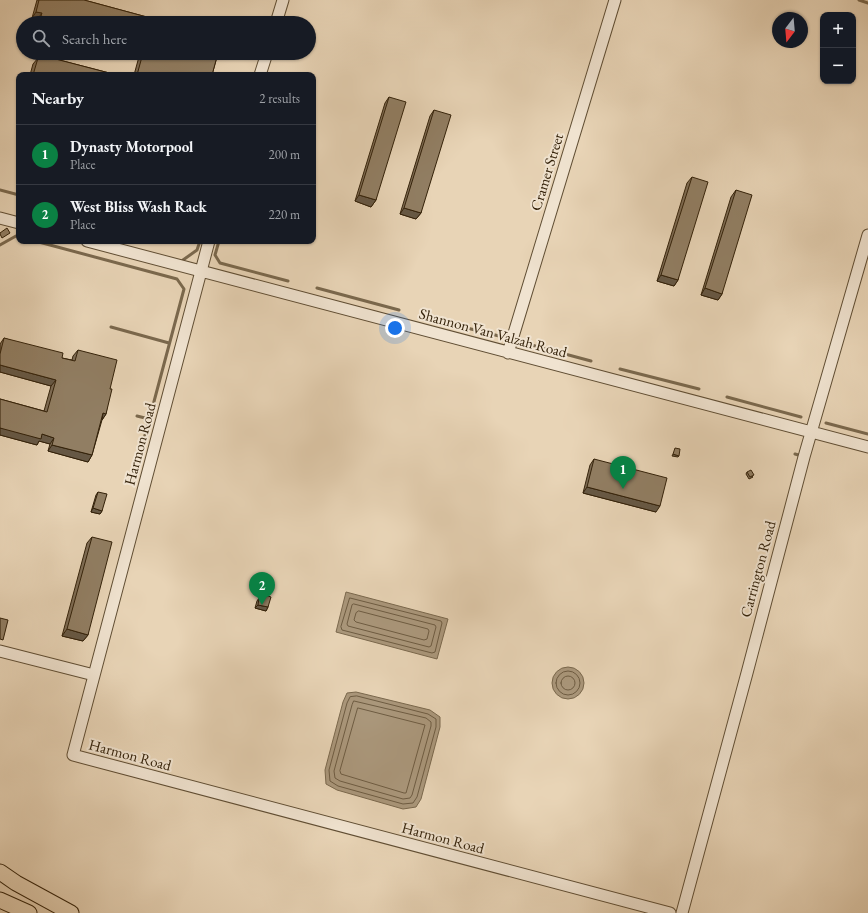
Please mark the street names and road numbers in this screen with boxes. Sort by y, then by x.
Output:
street label: Cramer Street [526,130,567,213]
street label: Shannon Van Valzah Road [417,304,570,362]
street label: Harmon Road [119,400,160,487]
street label: Carrington Road [735,518,780,619]
street label: Harmon Road [87,734,174,775]
street label: Harmon Road [400,817,487,858]

